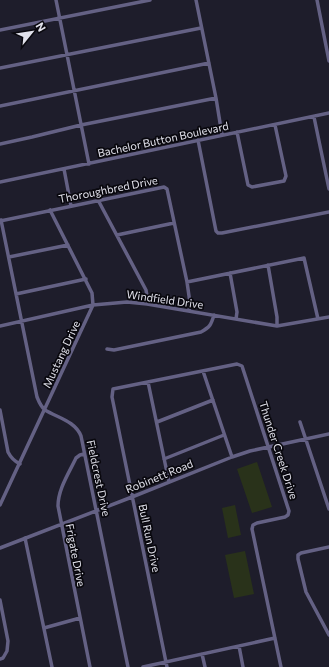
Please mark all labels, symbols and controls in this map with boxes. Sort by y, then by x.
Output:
north arrow [12,12,52,52]
text: N [33,20,49,34]
street label: Bachelor Button Boulevard [96,119,230,159]
street label: Thoroughbred Drive [57,173,159,205]
street label: Windfield Drive [126,287,204,311]
street label: Mustang Drive [40,318,82,390]
street label: Thunder Creek Drive [257,399,301,501]
street label: Fieldcrest Drive [85,439,113,518]
street label: Robinett Road [123,457,195,495]
street label: Bull Run Drive [136,503,164,573]
street label: Frigate Drive [64,522,89,588]

